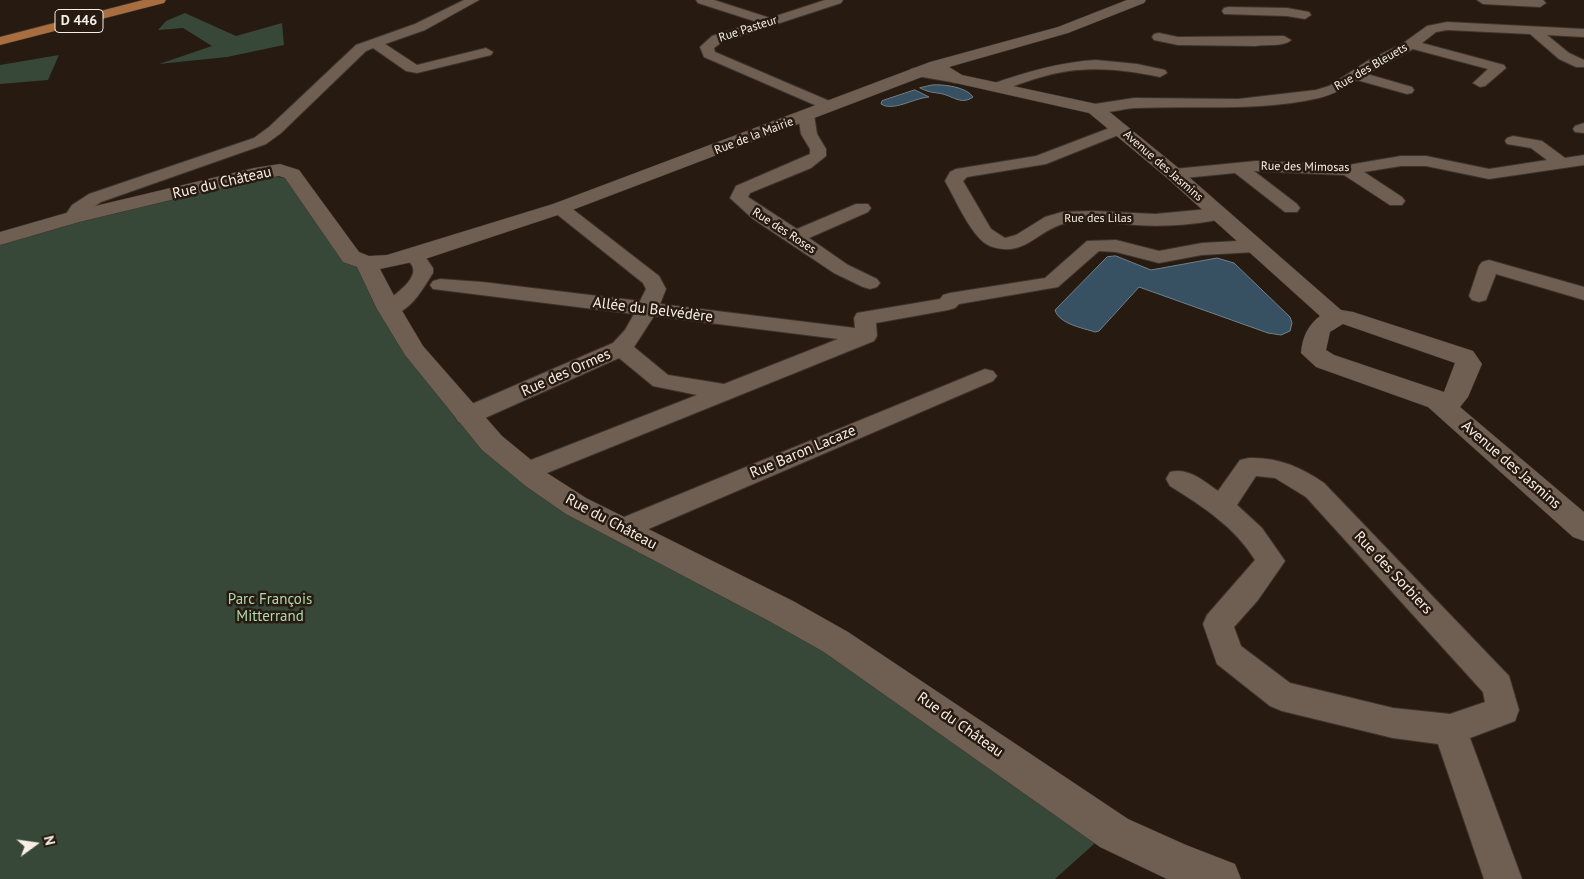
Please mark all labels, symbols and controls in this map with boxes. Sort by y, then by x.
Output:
road number: D 446 [55,10,103,32]
street label: Rue Pasteur [717,13,779,45]
street label: Rue des Bleuets [1332,40,1410,94]
street label: Rue de la Mairie [713,114,795,158]
street label: Avenue des Jasmins [1120,128,1206,204]
street label: Rue des Mimosas [1261,159,1349,175]
street label: Rue du Château [171,163,273,203]
street label: Rue des Roses [750,205,818,257]
street label: Rue des Lilas [1064,212,1132,226]
street label: Allée du Belvédère [592,294,714,326]
street label: Rue des Ormes [519,345,613,401]
street label: Avenue des Jasmins [1458,417,1564,513]
street label: Rue Baron Lacaze [747,422,859,482]
street label: Rue du Château [562,490,660,554]
street label: Rue des Sorbiers [1350,528,1436,618]
park label: Parc François Mitterrand [228,591,312,626]
street label: Rue du Château [914,689,1006,761]
north arrow [10,819,60,869]
text: N [40,834,59,847]

